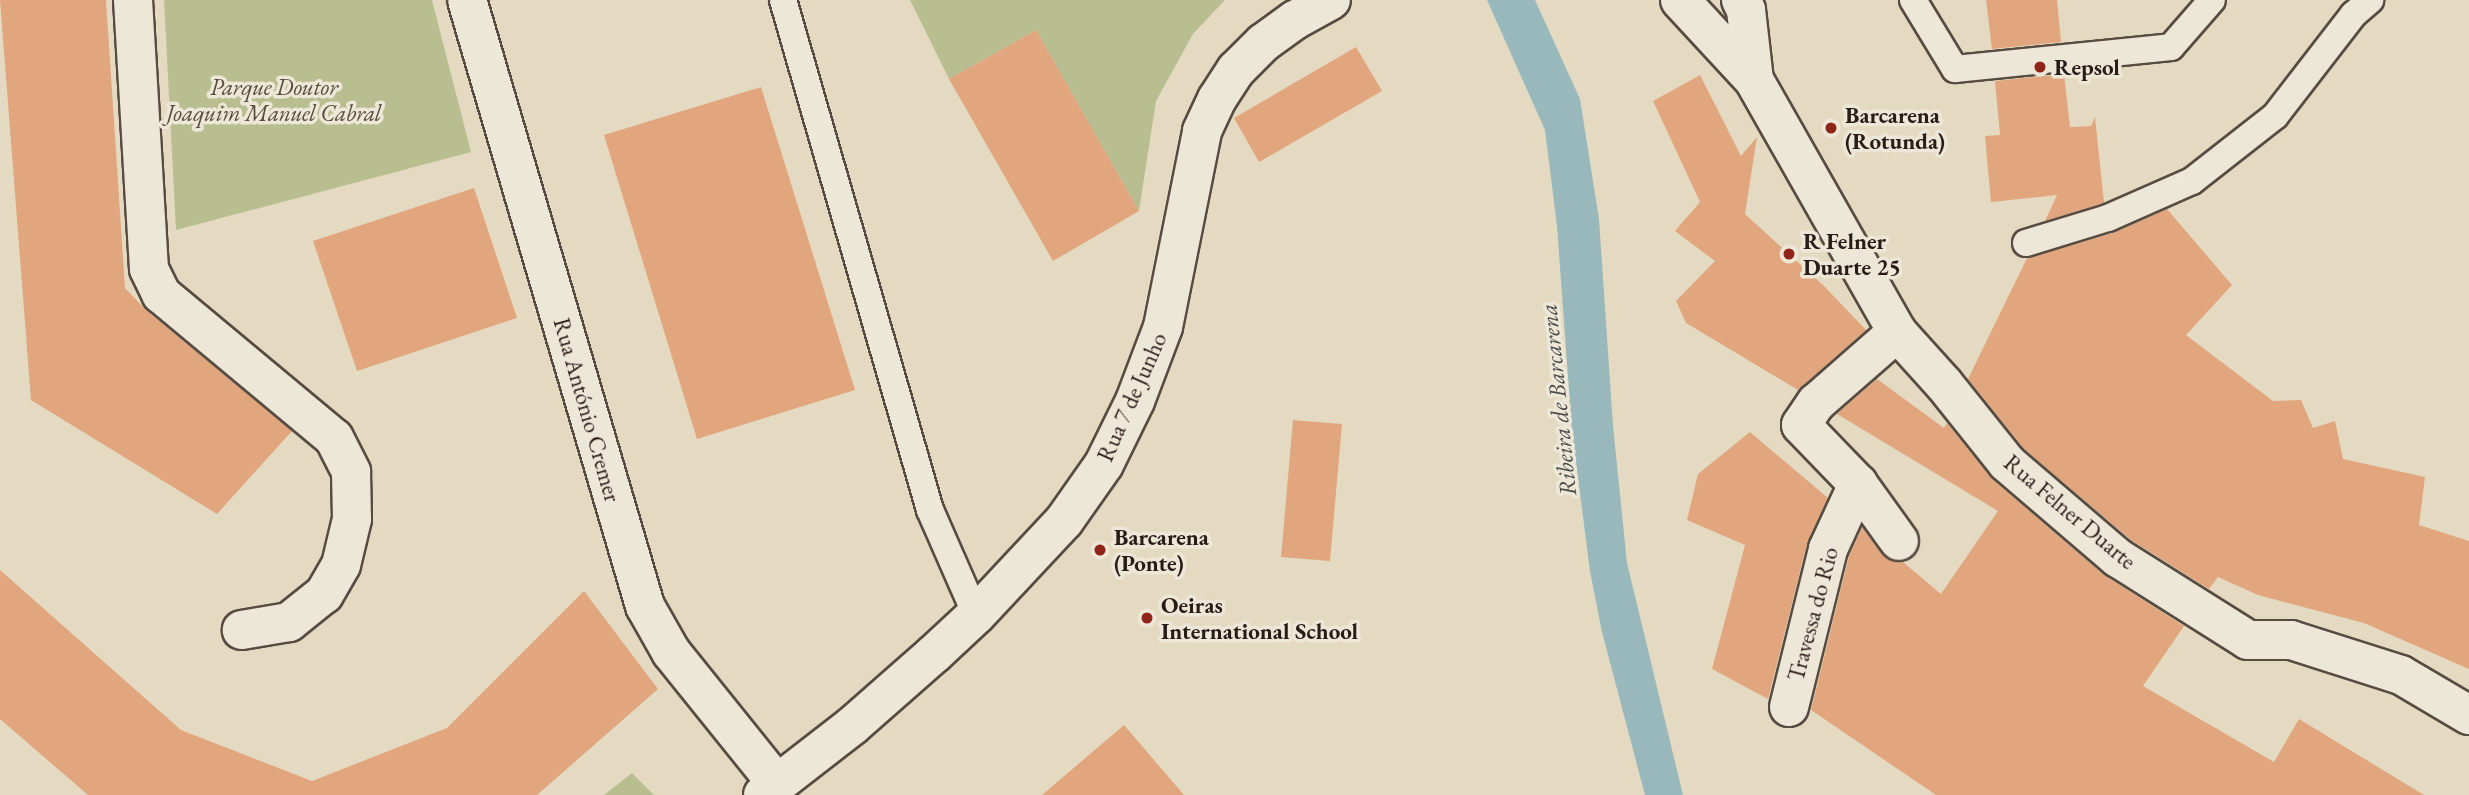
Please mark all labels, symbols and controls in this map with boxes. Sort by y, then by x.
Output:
place label: Repsol [2054,53,2120,81]
marker: Repsol [2032,59,2048,75]
park label: Parque Doutor Joaquim Manuel Cabral [167,73,381,127]
place label: Barcarena (Rotunda) [1845,101,1945,155]
marker: Barcarena (Rotunda) [1823,120,1839,136]
place label: R Felner Duarte 25 [1803,227,1901,281]
marker: R Felner Duarte 25 [1781,246,1797,262]
water label: Ribeira de Barcarena [1534,302,1582,498]
street label: Rua António Cremer [548,315,626,505]
street label: Rua 7 de Junho [1091,328,1173,466]
street label: Rua Felner Duarte [1998,449,2142,575]
place label: Barcarena (Ponte) [1114,523,1209,577]
marker: Barcarena (Ponte) [1092,542,1108,558]
street label: Travessa do Rio [1782,544,1844,684]
place label: Oeiras International School [1161,591,1358,645]
marker: Oeiras International School [1139,610,1155,626]

